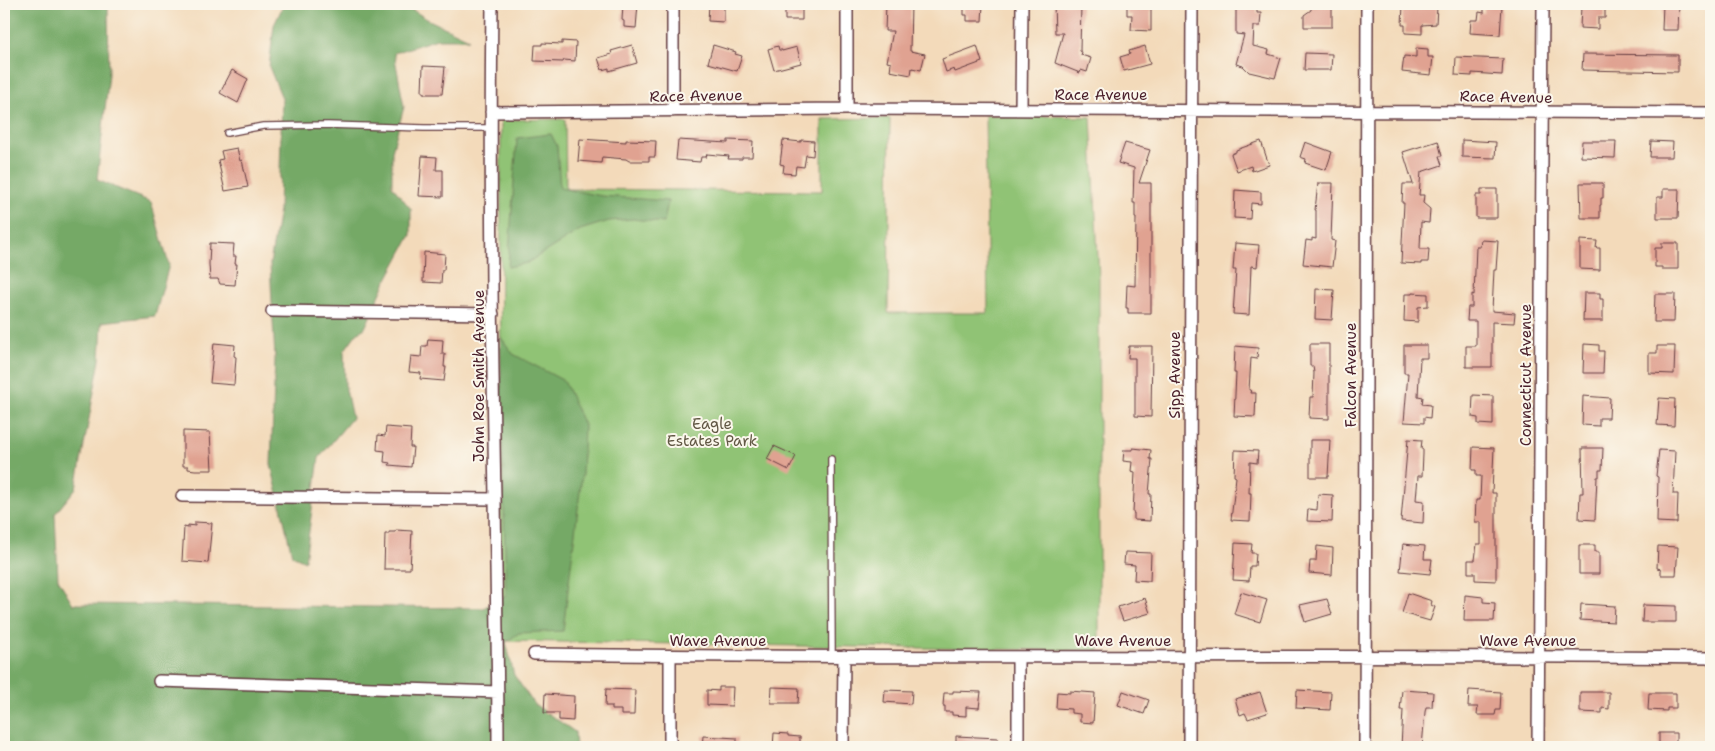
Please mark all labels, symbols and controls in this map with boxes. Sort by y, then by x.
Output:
street label: Race Avenue [649,85,743,107]
street label: Race Avenue [1054,85,1148,105]
street label: Race Avenue [1459,86,1553,108]
street label: John Roe Smith Avenue [469,290,489,462]
street label: Connecticut Avenue [1516,304,1536,446]
street label: Falcon Avenue [1341,323,1361,427]
street label: Sipp Avenue [1165,331,1185,419]
park label: Eagle Estates Park [667,414,757,451]
street label: Wave Avenue [670,631,766,651]
street label: Wave Avenue [1075,631,1171,651]
street label: Wave Avenue [1480,631,1576,651]

